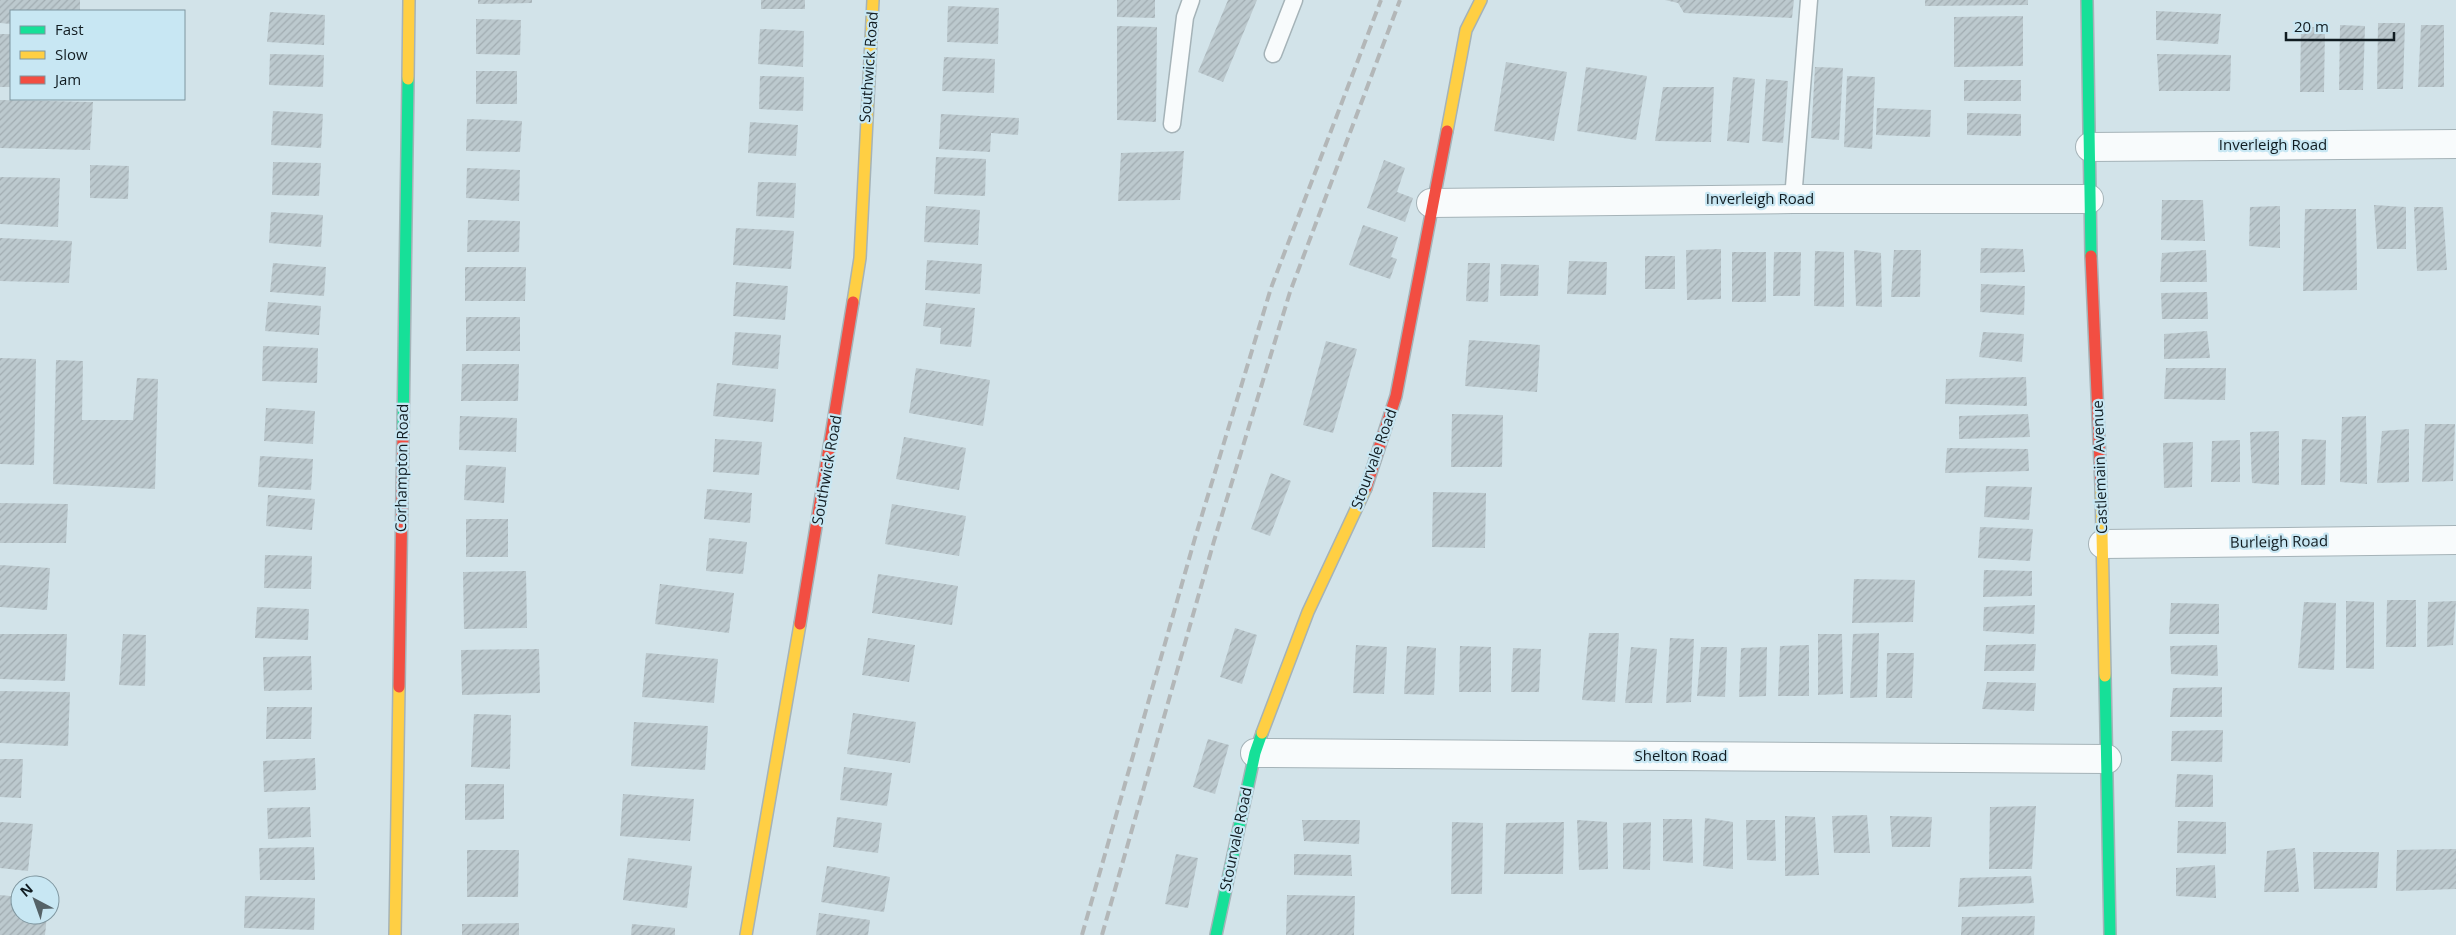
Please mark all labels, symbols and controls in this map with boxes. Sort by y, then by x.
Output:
legend [10,10,185,100]
scale bar [2286,10,2394,42]
street label: Southwick Road [854,11,882,123]
text: 20 m [2294,16,2329,36]
text: Fast [55,19,84,39]
text: Slow [55,44,88,64]
text: Jam [53,69,81,89]
street label: Inverleigh Road [2219,134,2327,154]
street label: Inverleigh Road [1706,188,1814,208]
street label: Castlemain Avenue [2087,400,2111,534]
street label: Corhampton Road [390,404,412,532]
street label: Stourvale Road [1346,406,1401,512]
street label: Southwick Road [807,413,846,526]
street label: Burleigh Road [2230,530,2328,552]
street label: Shelton Road [1635,745,1727,765]
street label: Stourvale Road [1214,785,1256,893]
north arrow [10,875,60,925]
text: N [16,879,37,901]

